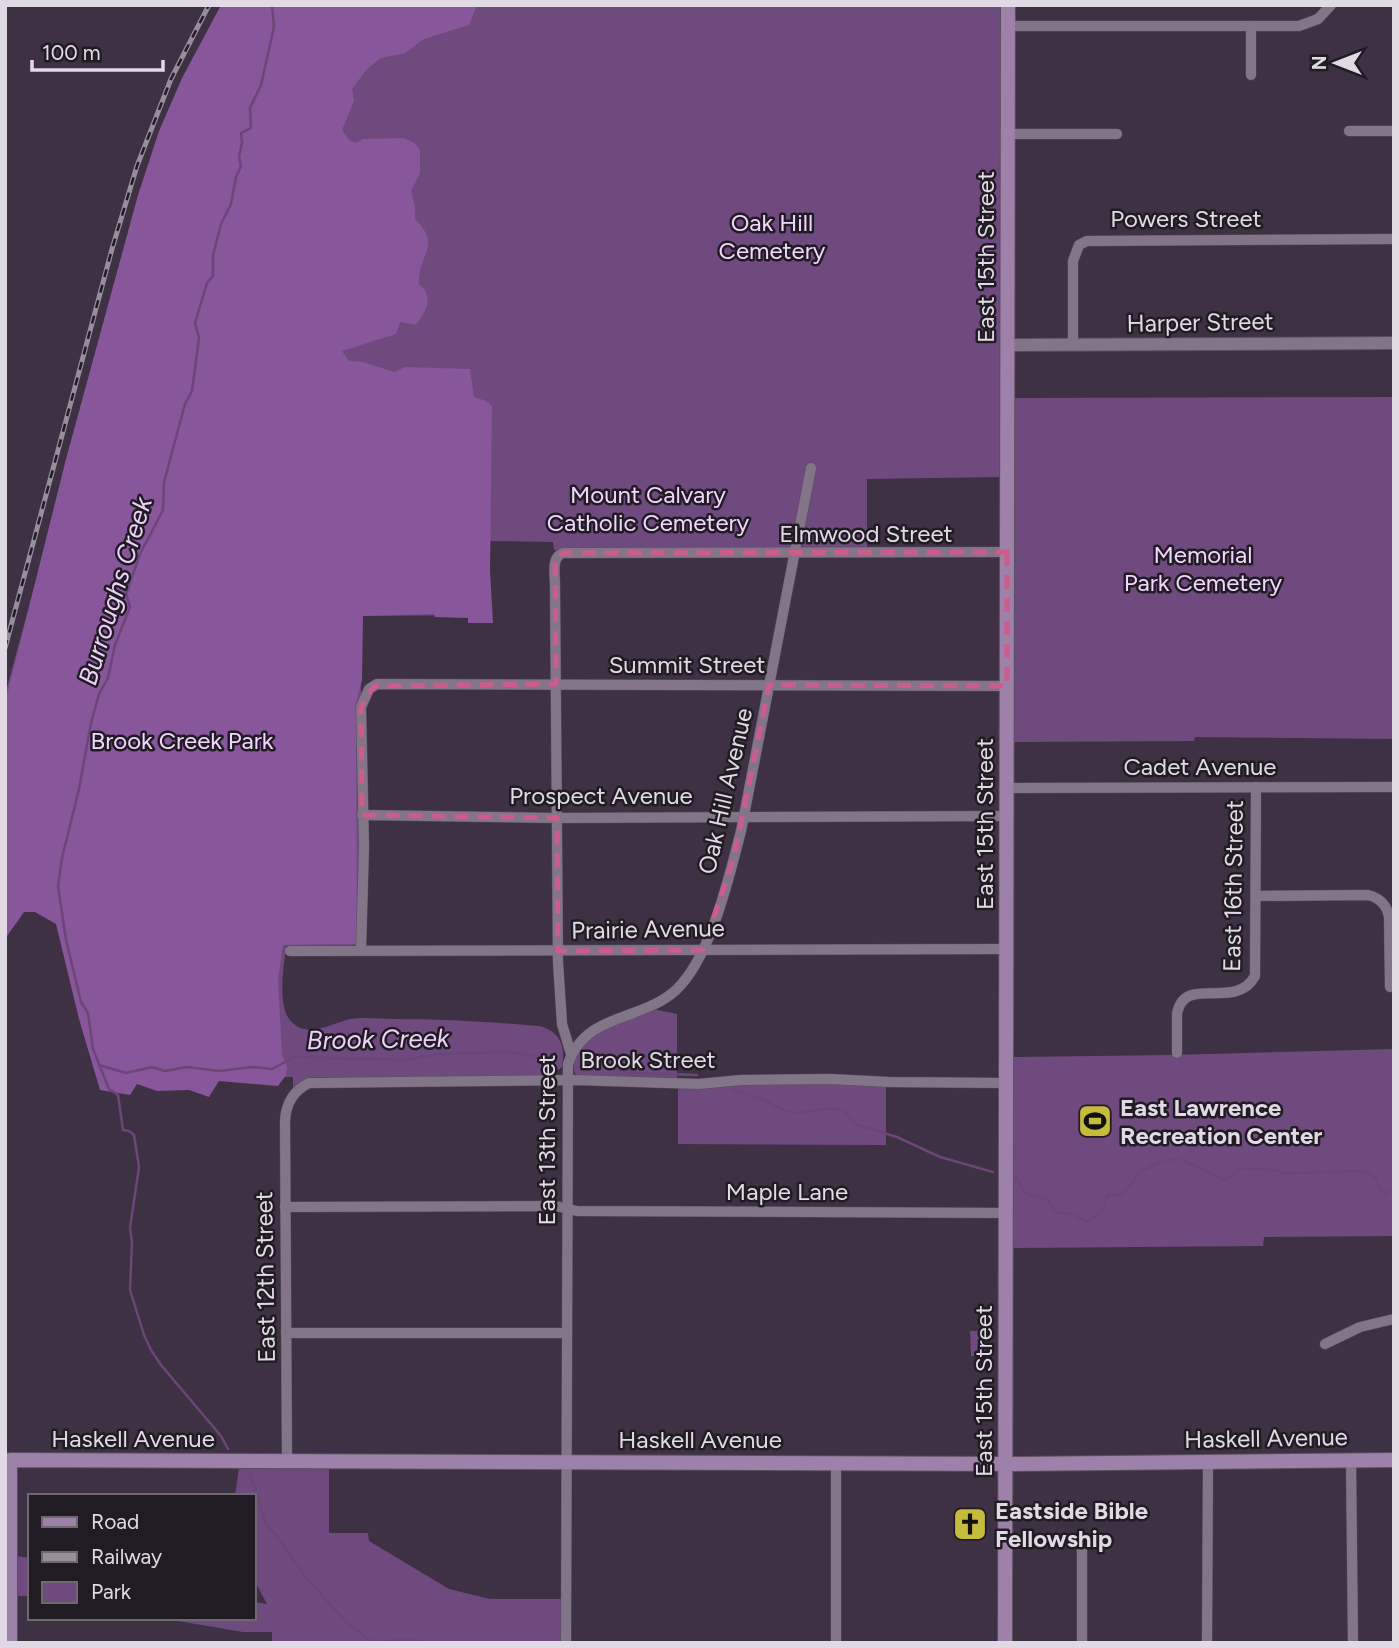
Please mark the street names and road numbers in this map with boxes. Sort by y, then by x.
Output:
street label: East 15th Street [971,171,1000,343]
street label: Powers Street [1110,204,1262,233]
street label: Harper Street [1126,306,1274,338]
street label: Elmwood Street [779,519,953,548]
street label: Summit Street [609,650,765,679]
street label: Oak Hill Avenue [692,705,758,877]
street label: East 15th Street [970,738,999,910]
street label: Cadet Avenue [1124,752,1276,781]
street label: Prospect Avenue [509,781,693,810]
street label: East 16th Street [1217,800,1249,972]
street label: Prairie Avenue [571,913,725,945]
street label: Brook Street [580,1045,716,1074]
street label: East 13th Street [532,1054,561,1226]
street label: Maple Lane [726,1177,848,1206]
street label: East 12th Street [249,1191,281,1363]
street label: East 15th Street [969,1305,998,1477]
street label: Haskell Avenue [1184,1422,1348,1454]
street label: Haskell Avenue [51,1424,215,1453]
street label: Haskell Avenue [618,1425,782,1454]

